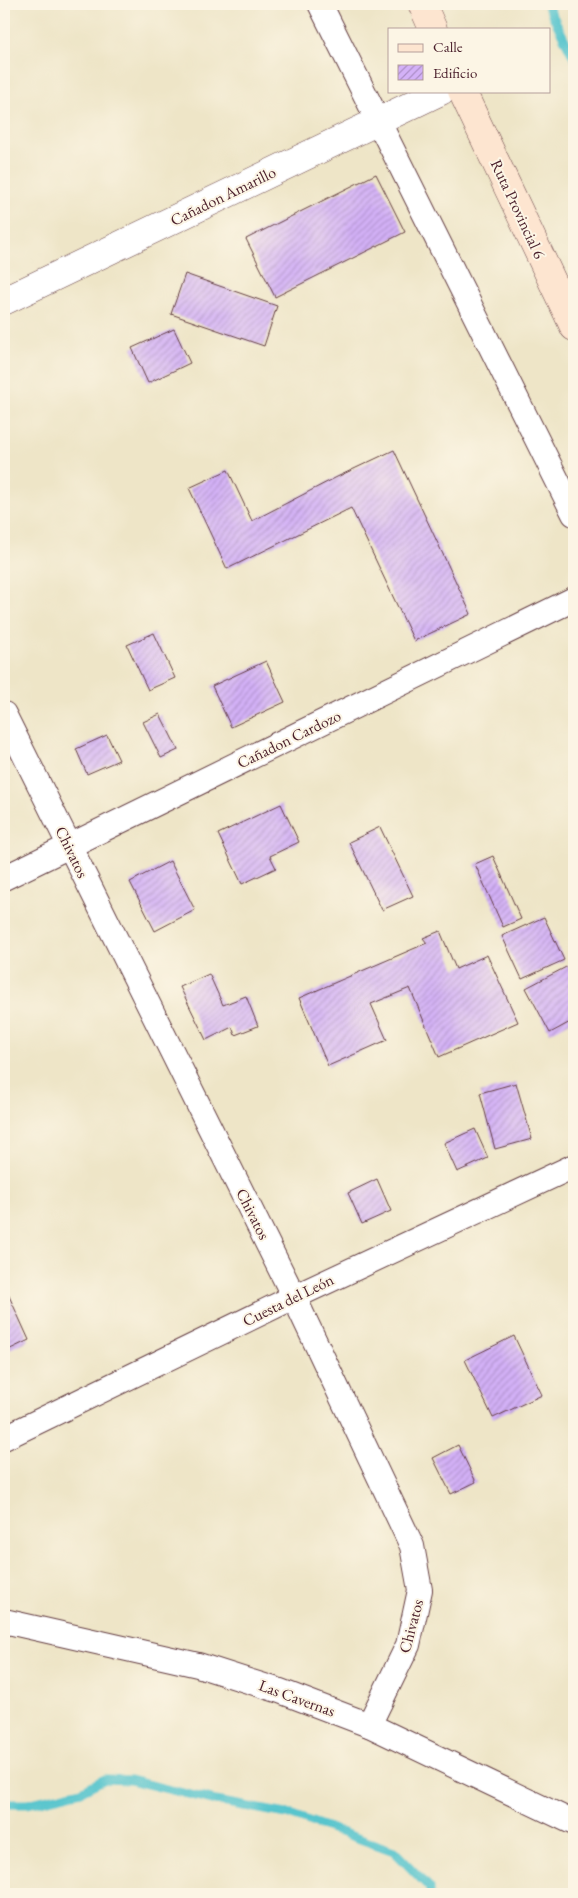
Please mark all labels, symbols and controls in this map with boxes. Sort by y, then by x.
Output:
legend [388,28,550,92]
text: Calle [433,37,463,56]
text: Edificio [433,63,477,82]
street label: Ruta Provincial 6 [486,156,550,262]
street label: Cañadon Amarillo [167,161,279,231]
street label: Cañadon Cardozo [234,705,344,773]
street label: Chivatos [51,823,93,881]
street label: Chivatos [231,1185,275,1243]
street label: Cuesta del León [239,1269,338,1331]
street label: Chivatos [394,1597,428,1655]
street label: Las Cavernas [256,1675,338,1721]

